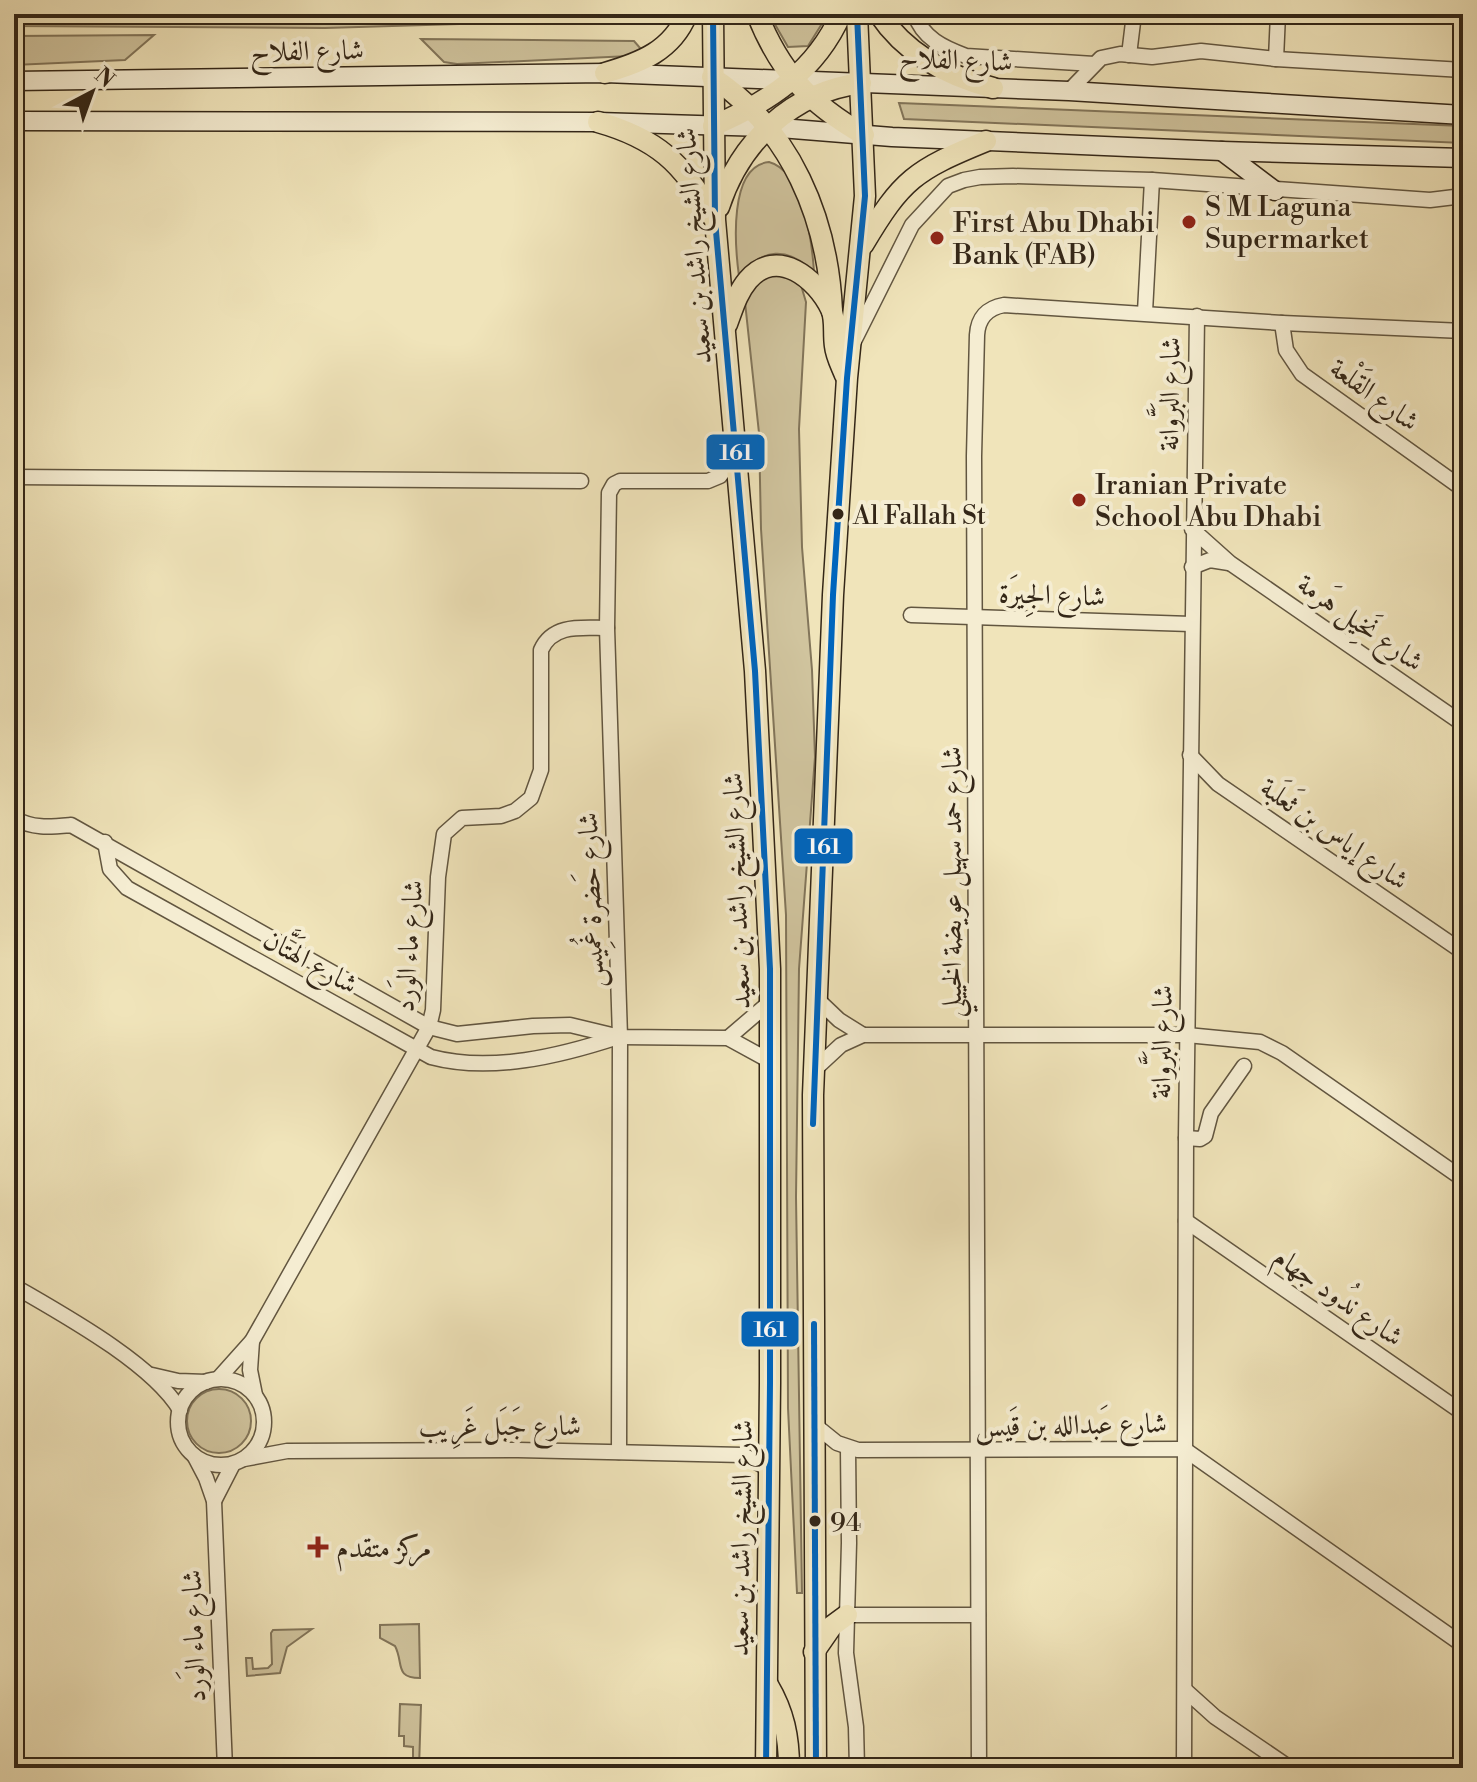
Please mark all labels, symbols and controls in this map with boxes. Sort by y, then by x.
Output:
street label: شارع الفلاح [250,33,364,77]
street label: شارع الفلاح [898,41,1013,87]
north arrow [52,52,132,132]
text: N [89,62,120,94]
street label: شارع الشيخ راشد بن سعيد [669,126,726,365]
place label: S M Laguna Supermarket [1205,190,1369,257]
place label: First Abu Dhabi Bank (FAB) [952,206,1155,273]
marker: S M Laguna Supermarket [1180,213,1198,231]
marker: First Abu Dhabi Bank (FAB) [928,229,946,247]
street label: شارع البَرَّوانة [1145,337,1194,451]
street label: شارع القَلْعة [1320,348,1428,443]
line badge: 161 [705,433,766,471]
text: 161 [719,440,753,467]
place label: Iranian Private School Abu Dhabi [1095,468,1321,535]
marker: Iranian Private School Abu Dhabi [1070,491,1088,509]
place label: Al Fallah St [852,500,986,532]
marker: Al Fallah St [830,506,846,522]
street label: شارع نَخِيل هَرمة [1287,564,1433,684]
street label: شارع الجِيرَة [998,572,1106,620]
street label: شارع حمد سهيل عويضة الخييلي [935,746,978,1018]
street label: شارع إياس بن ثَعلَبة [1250,767,1417,902]
street label: شارع الشيخ راشد بن سعيد [716,772,765,1010]
street label: شارع حَضرة غُمِيس [564,812,617,988]
line badge: 161 [793,827,854,865]
text: 161 [807,834,841,861]
street label: شارع ماء الوَرد [383,879,437,1014]
street label: شارع الهَتَّان [254,916,367,1007]
street label: شارع البَرَّوانة [1137,985,1186,1099]
street label: شارع ندُود جهام [1263,1234,1414,1360]
line badge: 161 [740,1310,800,1348]
text: 161 [753,1317,787,1344]
street label: شارع عَبدالله بن قَيس [975,1402,1167,1450]
street label: شارع جَبَل غَرِيب [419,1405,581,1449]
street label: شارع الشيخ راشد بن سعيد [722,1419,767,1657]
place label: 94 [830,1507,861,1539]
marker: 94 [807,1513,823,1529]
place label: مركز متقدم [336,1531,432,1572]
marker: مركز متقدم [307,1536,329,1558]
street label: شارع ماء الوَرد [171,1569,219,1703]

